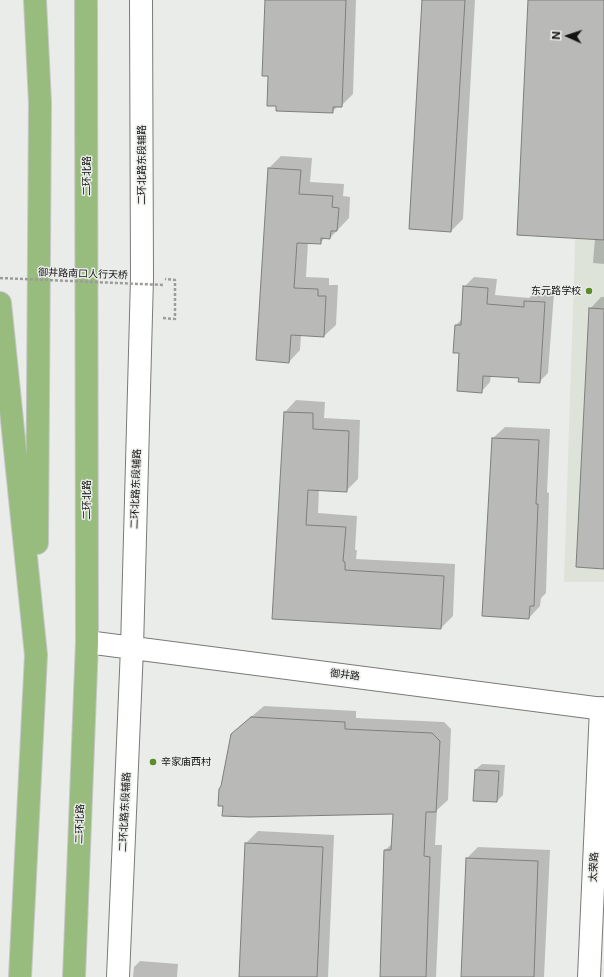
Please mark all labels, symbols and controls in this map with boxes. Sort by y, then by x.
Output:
north arrow [548,16,588,56]
text: N [549,31,563,40]
street label: 二环北路东段辅路 [136,125,148,205]
street label: 二环北路 [81,156,93,196]
street label: 御井路南口人行天桥 [38,266,128,282]
place label: 东元路学校 [531,285,581,297]
marker: 东元路学校 [584,286,594,296]
street label: 二环北路东段辅路 [129,449,143,529]
street label: 二环北路 [81,480,93,520]
street label: 御井路 [329,667,361,683]
place label: 辛家庙西村 [161,756,211,768]
marker: 辛家庙西村 [148,757,158,767]
street label: 二环北路东段辅路 [117,772,133,852]
street label: 二环北路 [73,804,87,844]
street label: 太荣路 [587,852,601,882]

